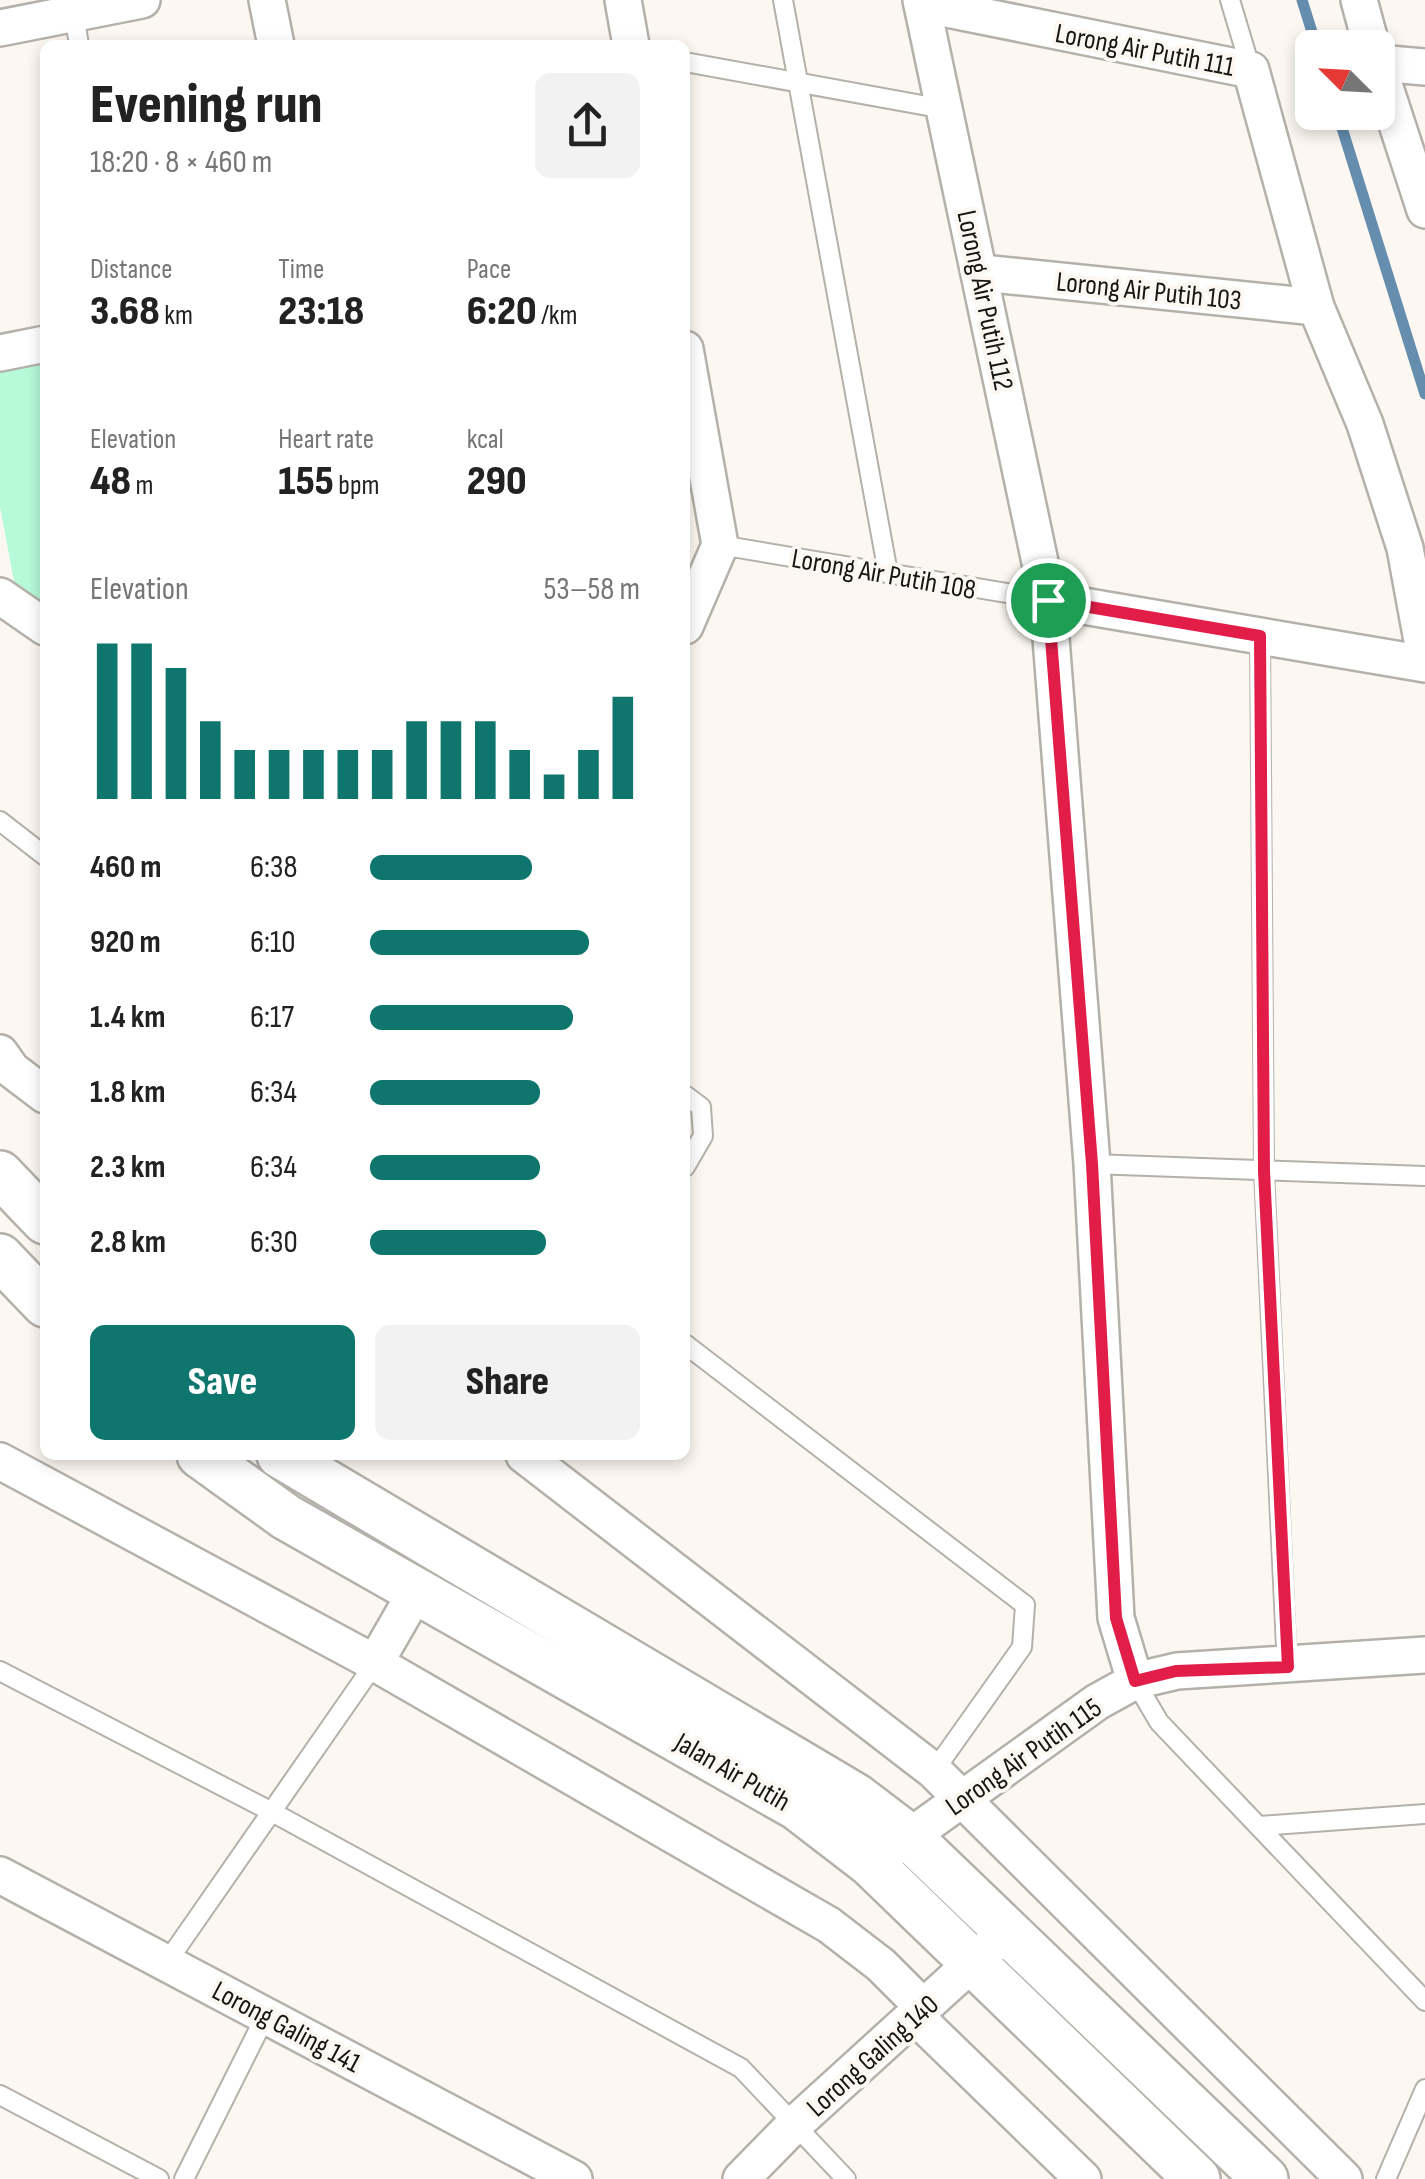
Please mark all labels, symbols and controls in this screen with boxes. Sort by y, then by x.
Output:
street label: Lorong Air Putih 111 [1053,17,1237,84]
north arrow [1295,30,1395,130]
map controls [1295,30,1395,130]
text: Evening run [90,72,323,139]
button: share [535,73,640,178]
text: 18:20 · 8 × 460 m [90,143,272,182]
street label: Lorong Air Putih 112 [949,207,1020,393]
text: Distance [90,253,173,286]
text: Time [278,253,324,286]
text: Pace [467,253,511,286]
street label: Lorong Air Putih 103 [1055,265,1243,318]
text: 3.68 [90,286,160,337]
text: 23:18 [278,286,364,337]
text: 6:20 [467,286,537,337]
text: km [160,299,193,332]
text: /km [537,299,577,332]
text: Elevation [90,423,176,456]
text: Heart rate [278,423,374,456]
text: kcal [467,423,504,456]
text: 48 [90,456,131,507]
text: 155 [278,456,334,507]
text: 290 [467,456,527,507]
text: m [131,469,153,502]
text: bpm [334,469,380,502]
street label: Lorong Air Putih 108 [789,542,978,607]
pin [1006,558,1091,643]
text: Elevation [90,570,189,609]
text: 53–58 m [543,570,640,609]
icon: arrive [1021,573,1076,628]
text: 460 m [90,848,161,887]
text: 6:38 [250,848,298,887]
text: 920 m [90,923,161,962]
text: 6:10 [250,923,296,962]
text: 1.4 km [90,998,165,1037]
text: 6:17 [250,998,294,1037]
text: 1.8 km [90,1073,165,1112]
text: 6:34 [250,1073,297,1112]
text: 2.3 km [90,1148,165,1187]
text: 6:34 [250,1148,297,1187]
text: 2.8 km [90,1223,166,1262]
text: 6:30 [250,1223,298,1262]
button: Save [90,1325,355,1440]
button: Share [375,1325,640,1440]
street label: Lorong Air Putih 115 [940,1691,1108,1823]
street label: Jalan Air Putih [668,1726,796,1819]
street label: Lorong Galing 141 [207,1974,366,2080]
street label: Lorong Galing 140 [800,1988,946,2124]

